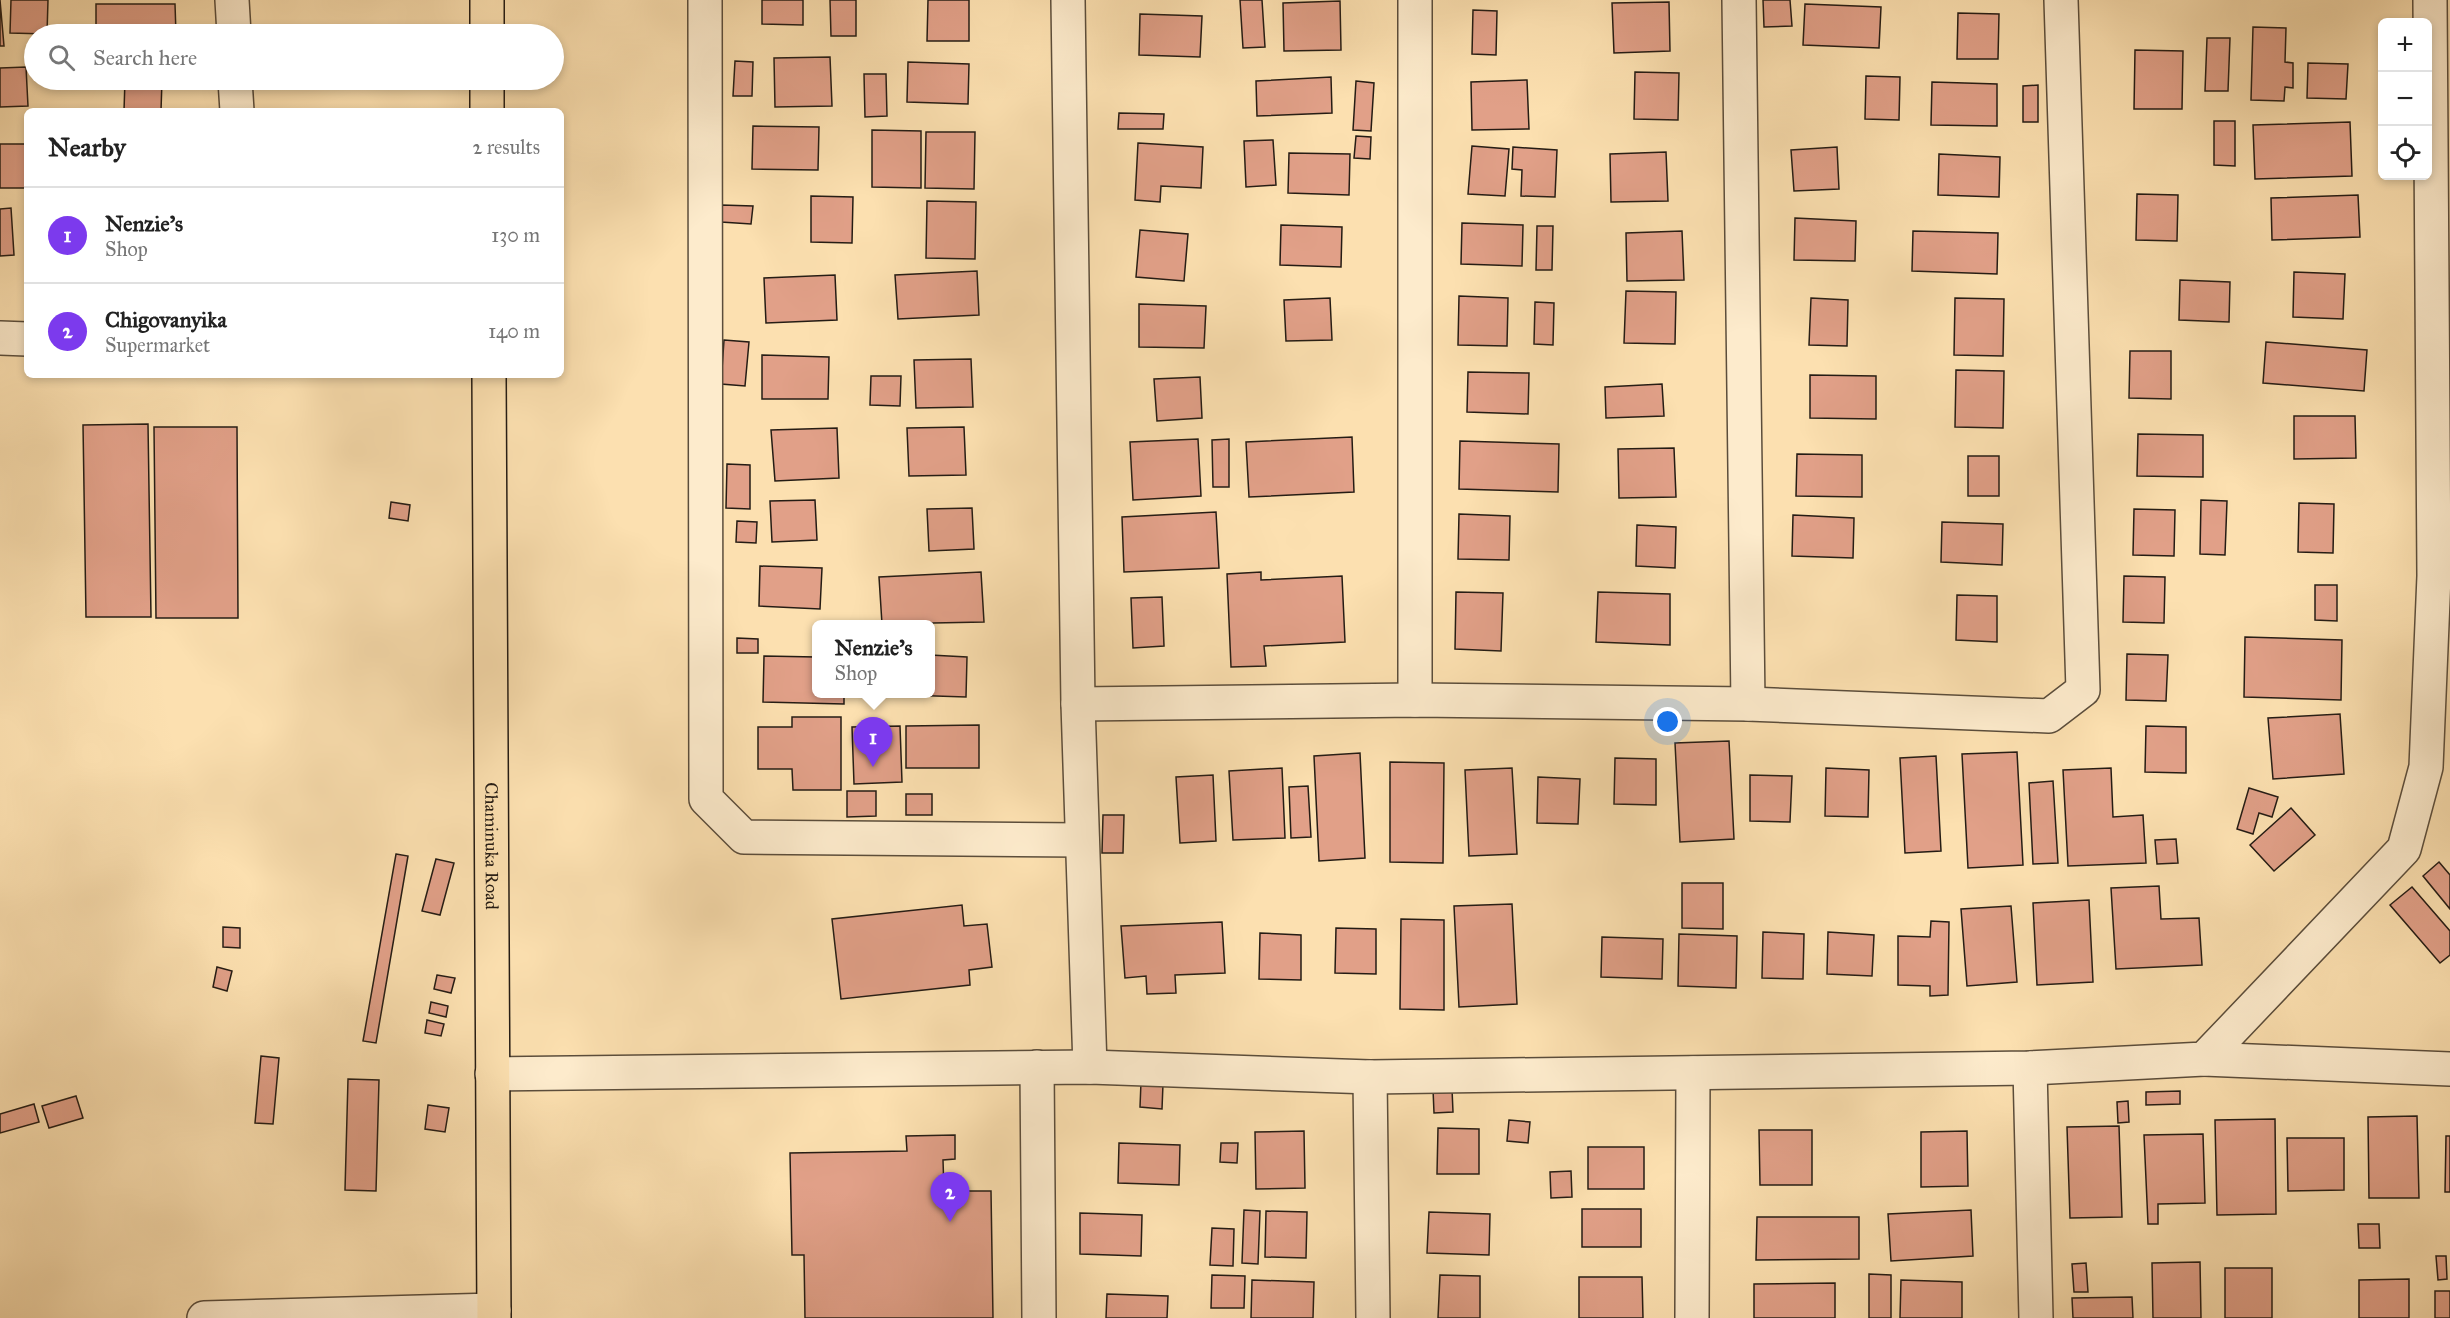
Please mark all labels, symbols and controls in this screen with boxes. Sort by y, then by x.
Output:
map controls [2378,18,2432,180]
button: + [2378,18,2432,72]
search box [24,24,564,90]
icon: search [45,41,78,74]
text: Search here [93,44,197,71]
button: − [2378,72,2432,126]
button: locate [2378,126,2432,180]
text: Nearby [48,131,126,163]
text: 2 results [472,135,540,159]
text: Nenzie's [105,210,183,237]
text: 1 [64,223,71,247]
text: 130 m [491,223,540,247]
text: Shop [105,237,148,261]
text: Chigovanyika [105,306,227,333]
text: 2 [63,319,72,343]
text: 140 m [488,319,540,343]
text: Supermarket [105,333,210,357]
popup [812,620,935,698]
text: Nenzie's [835,634,913,661]
text: Shop [835,661,877,685]
your location [1653,707,1682,736]
pin: 1 [854,718,892,767]
street label: Chaminuka Road [480,782,503,910]
pin: 2 [930,1172,970,1222]

